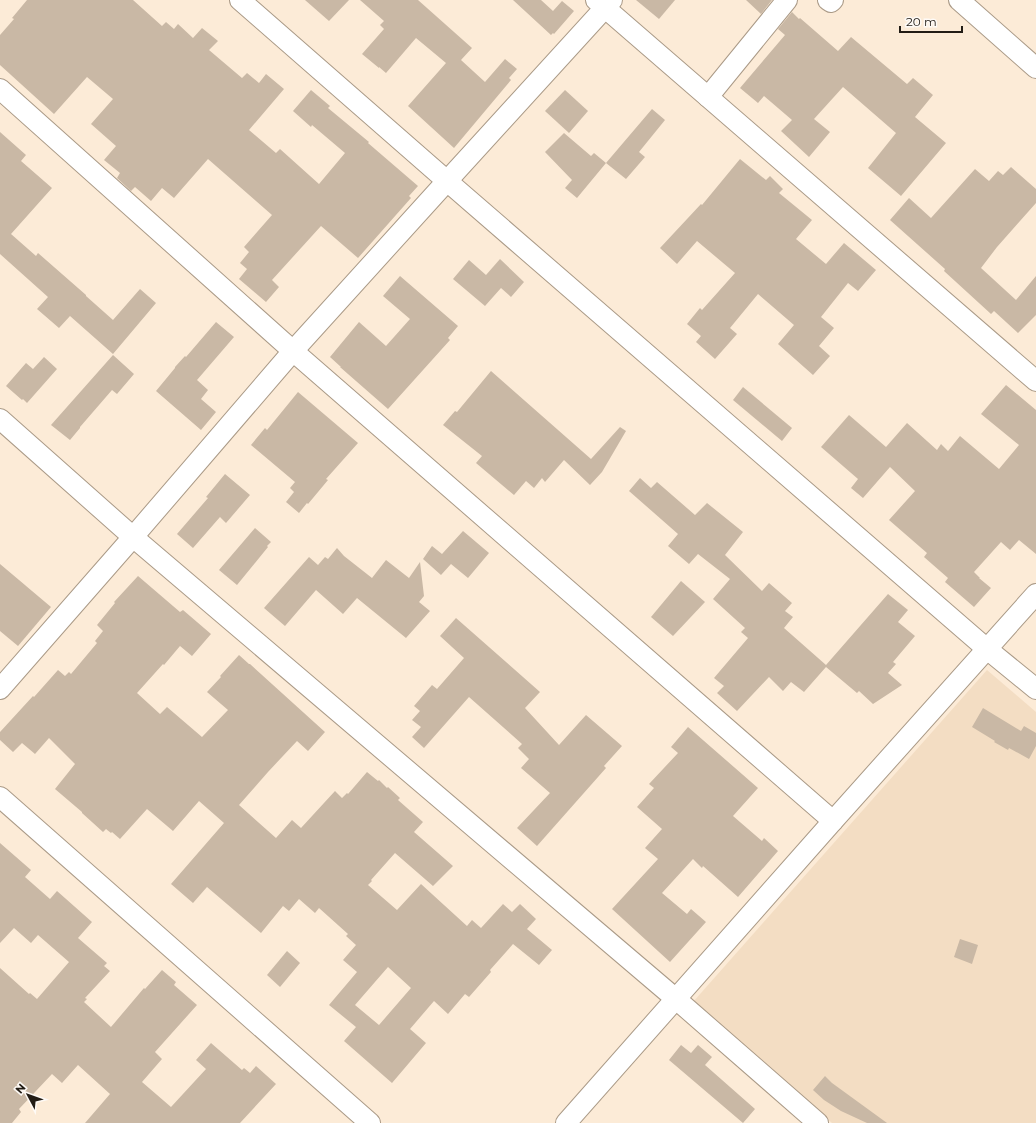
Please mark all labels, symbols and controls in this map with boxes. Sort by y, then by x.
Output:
scale bar [900,8,962,34]
text: 20 m [906,14,937,29]
north arrow [8,1075,48,1115]
text: N [12,1080,29,1096]

